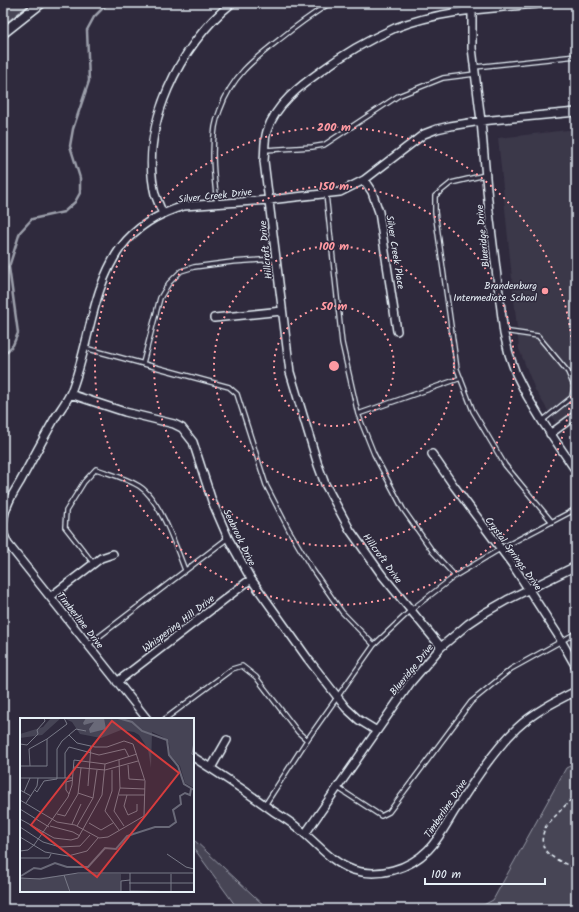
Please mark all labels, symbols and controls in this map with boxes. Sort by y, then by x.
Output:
text: 200 m [317,118,351,137]
text: 150 m [319,177,349,196]
street label: Silver Creek Drive [177,184,253,208]
street label: Blueridge Drive [472,203,494,268]
street label: Silver Creek Place [381,214,409,291]
street label: Hillcroft Drive [255,219,277,280]
text: 100 m [319,237,349,256]
place label: Brandenburg Intermediate School [453,278,538,306]
marker: Brandenburg Intermediate School [540,286,550,296]
text: 50 m [320,297,348,316]
centre of rings [327,359,341,373]
street label: Seabrook Drive [218,506,260,569]
street label: Crystal Springs Drive [481,513,546,594]
street label: Hillcroft Drive [358,530,406,587]
street label: Timberline Drive [53,589,108,653]
street label: Whispering Hill Drive [139,591,219,657]
street label: Blueridge Drive [386,640,438,699]
inset map [20,718,194,892]
street label: Timberline Drive [420,775,472,841]
scale bar [425,860,545,886]
text: 100 m [431,865,462,884]

